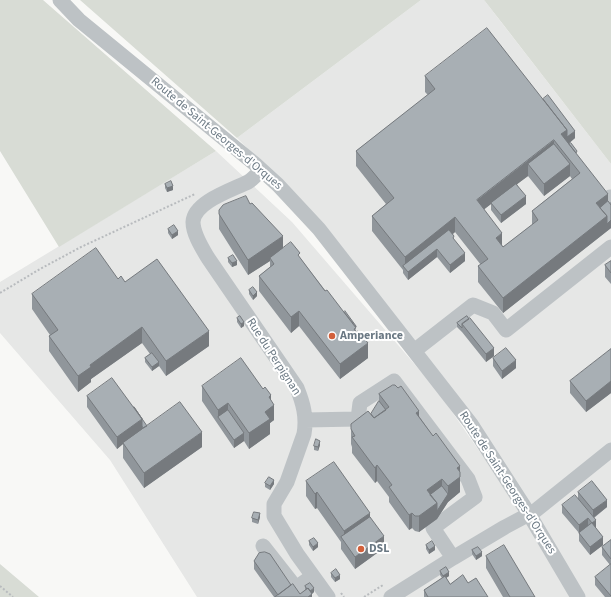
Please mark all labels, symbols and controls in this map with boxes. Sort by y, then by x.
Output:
street label: Route de Saint-Georges-d'Orques [147,75,285,193]
street label: Rue du Perpignan [243,316,303,398]
place label: Amperiance [340,329,403,343]
marker: Amperiance [327,331,337,341]
street label: Route de Saint-Georges-d'Orques [456,409,558,557]
place label: DSL [369,542,390,556]
marker: DSL [356,544,366,554]

